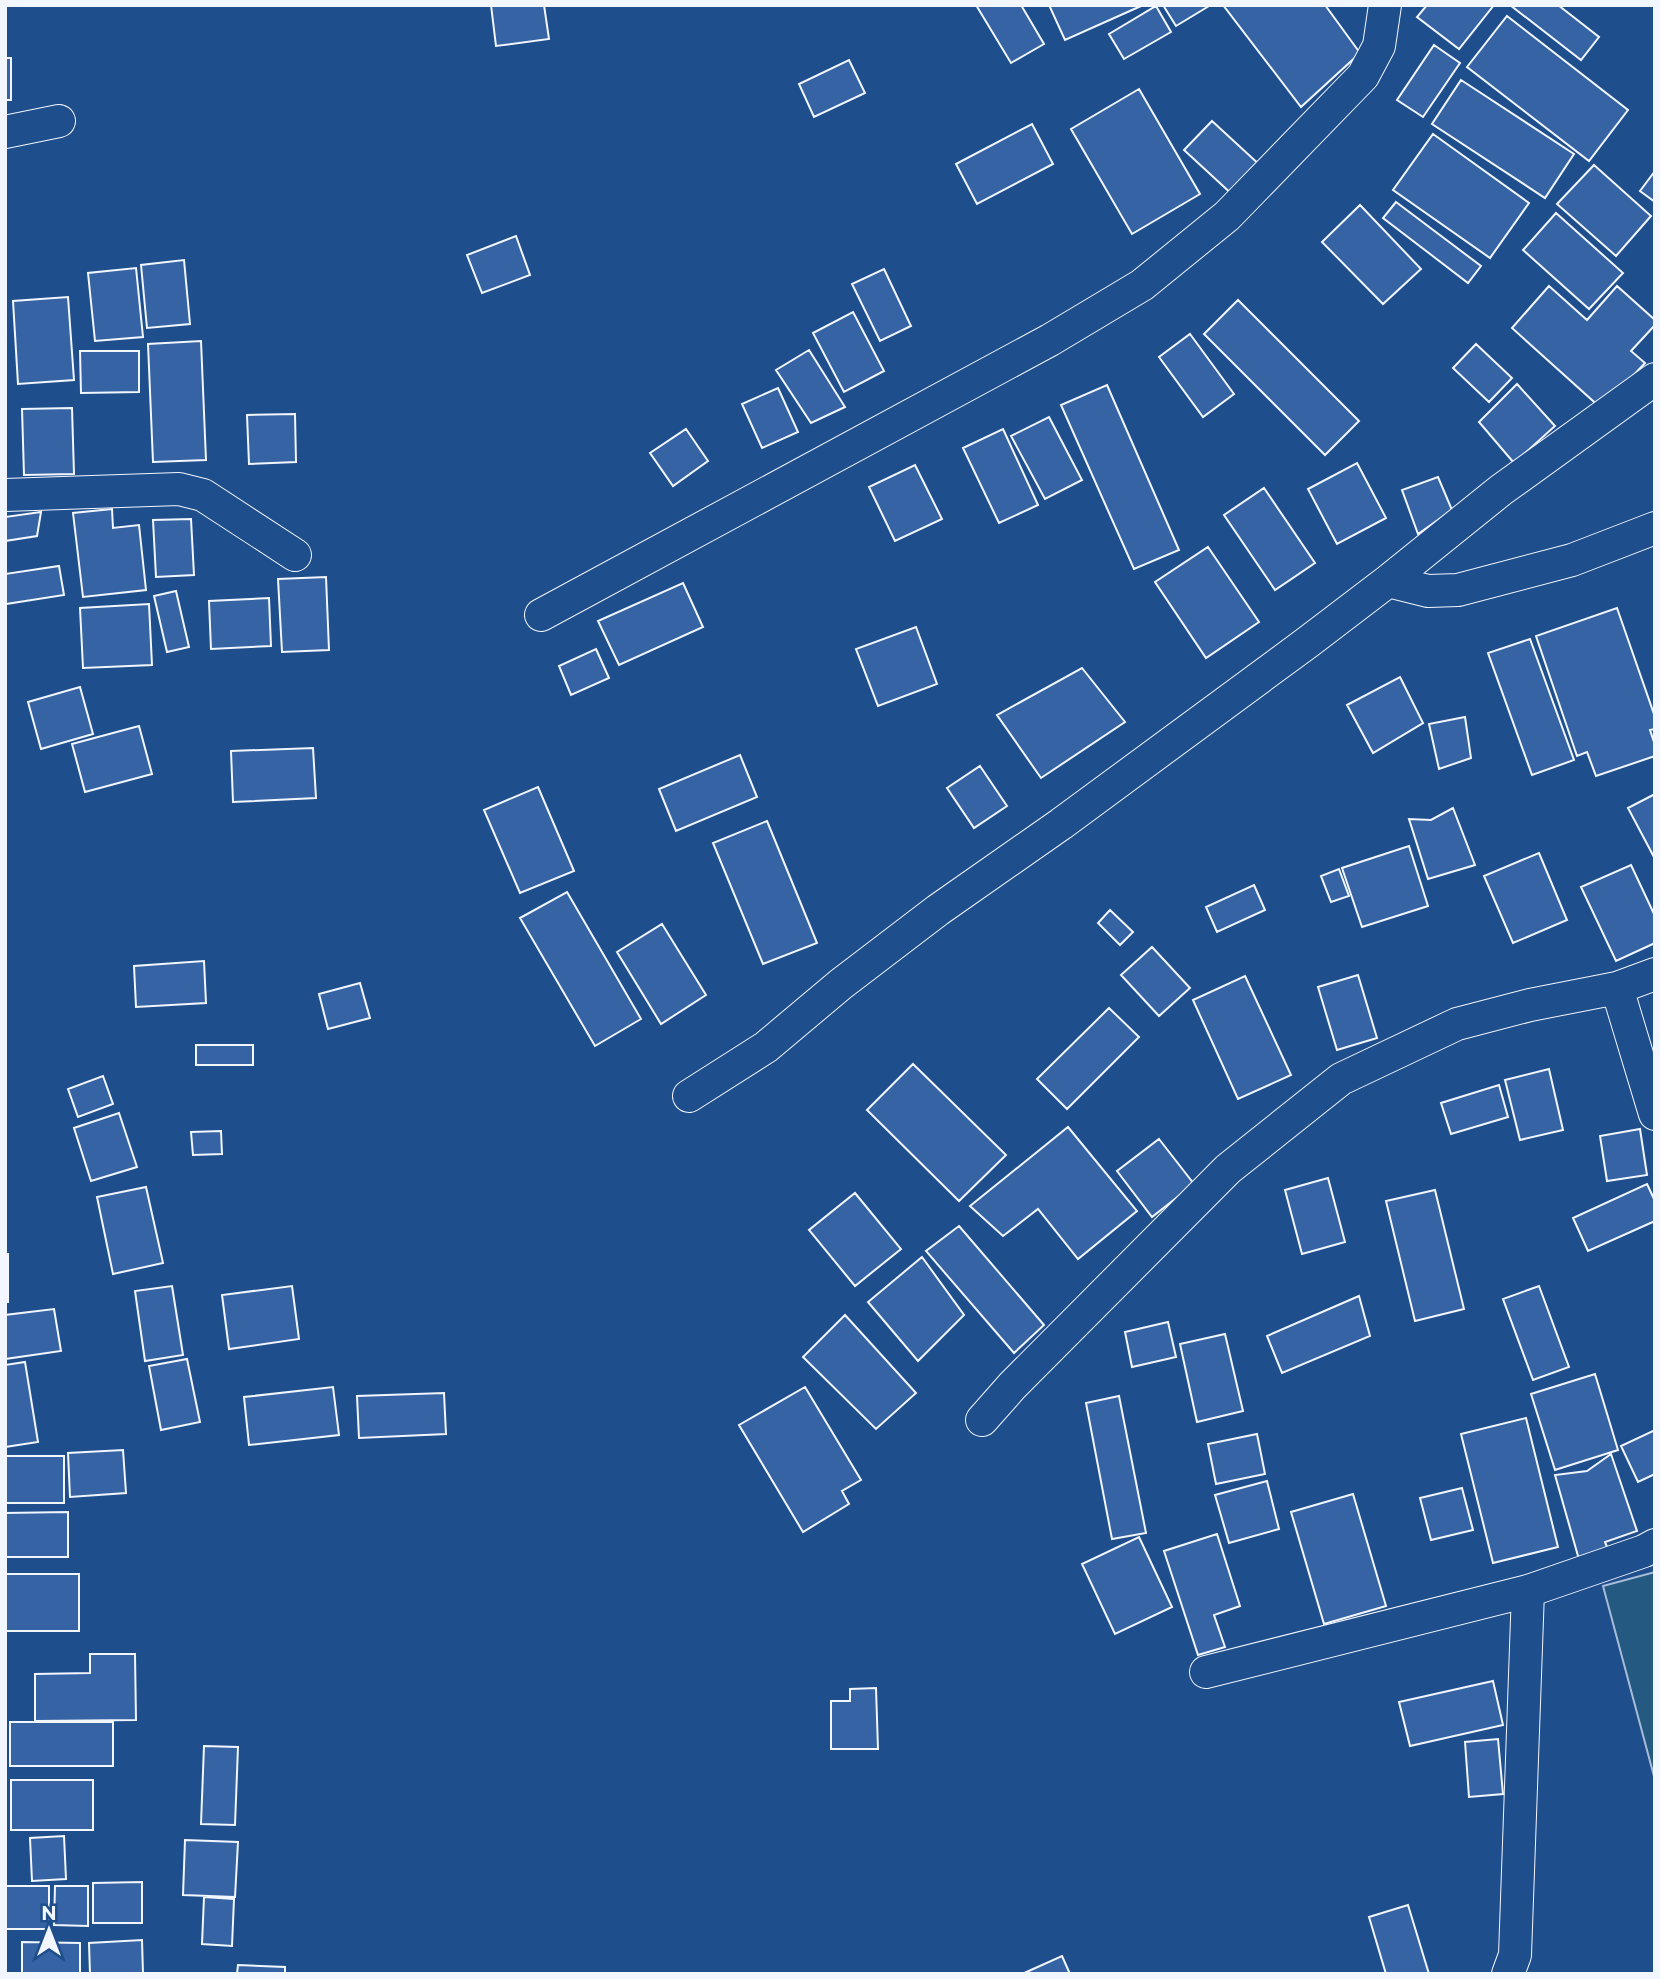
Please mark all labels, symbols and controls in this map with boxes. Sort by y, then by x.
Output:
north arrow [14,1895,84,1965]
text: N [41,1902,57,1925]

